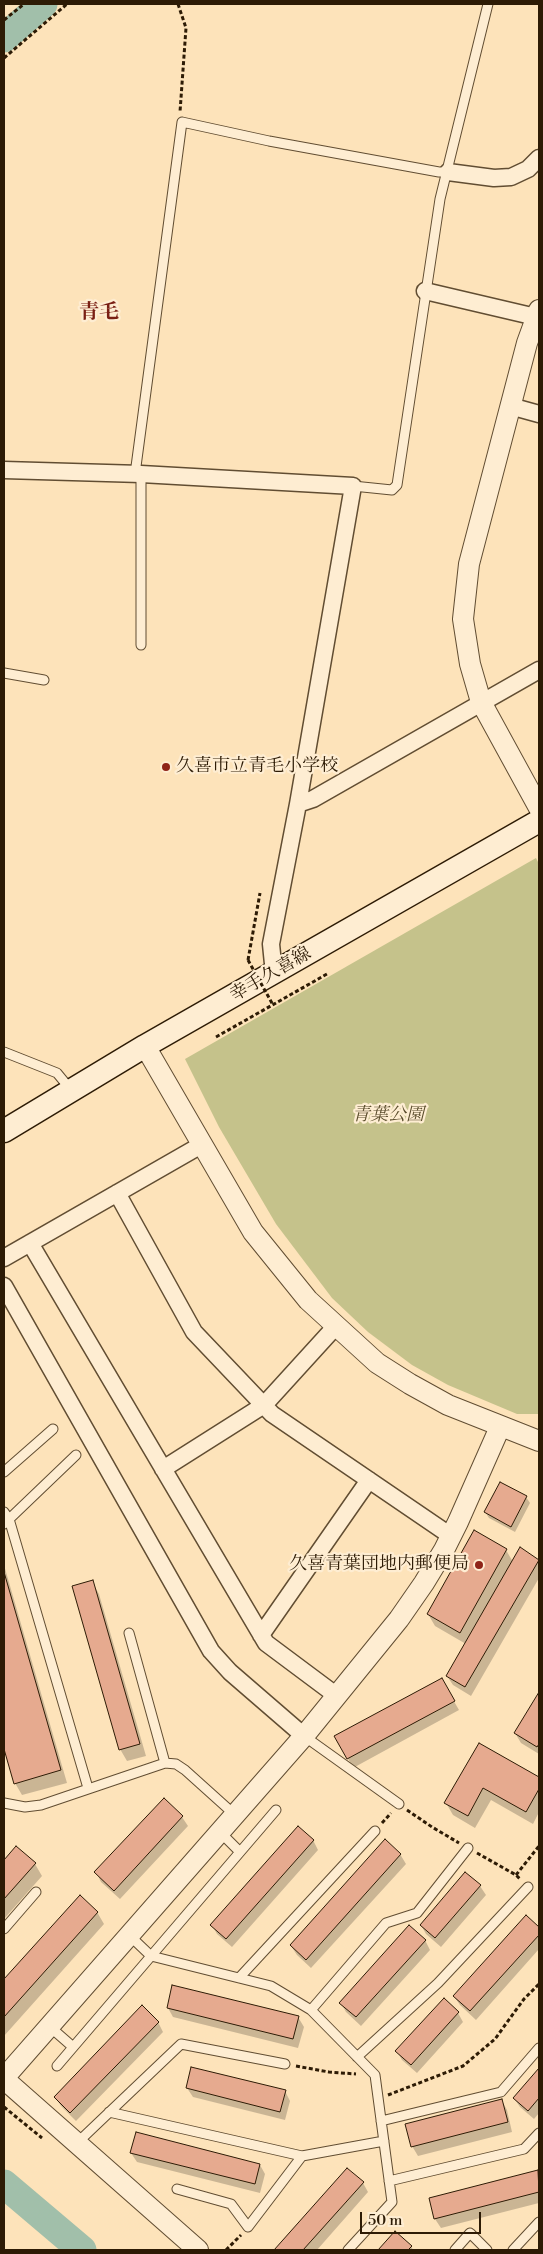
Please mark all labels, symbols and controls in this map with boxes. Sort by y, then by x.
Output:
district label: 青毛 [79,301,119,325]
place label: 久喜市立青毛小学校 [176,756,338,778]
marker: 久喜市立青毛小学校 [160,761,172,773]
street label: 幸手久喜線 [227,943,315,1007]
park label: 青葉公園 [352,1105,424,1127]
place label: 久喜青葉団地内郵便局 [289,1554,469,1576]
marker: 久喜青葉団地内郵便局 [473,1559,485,1571]
scale bar [363,2202,484,2234]
text: 50 m [368,2211,402,2230]

